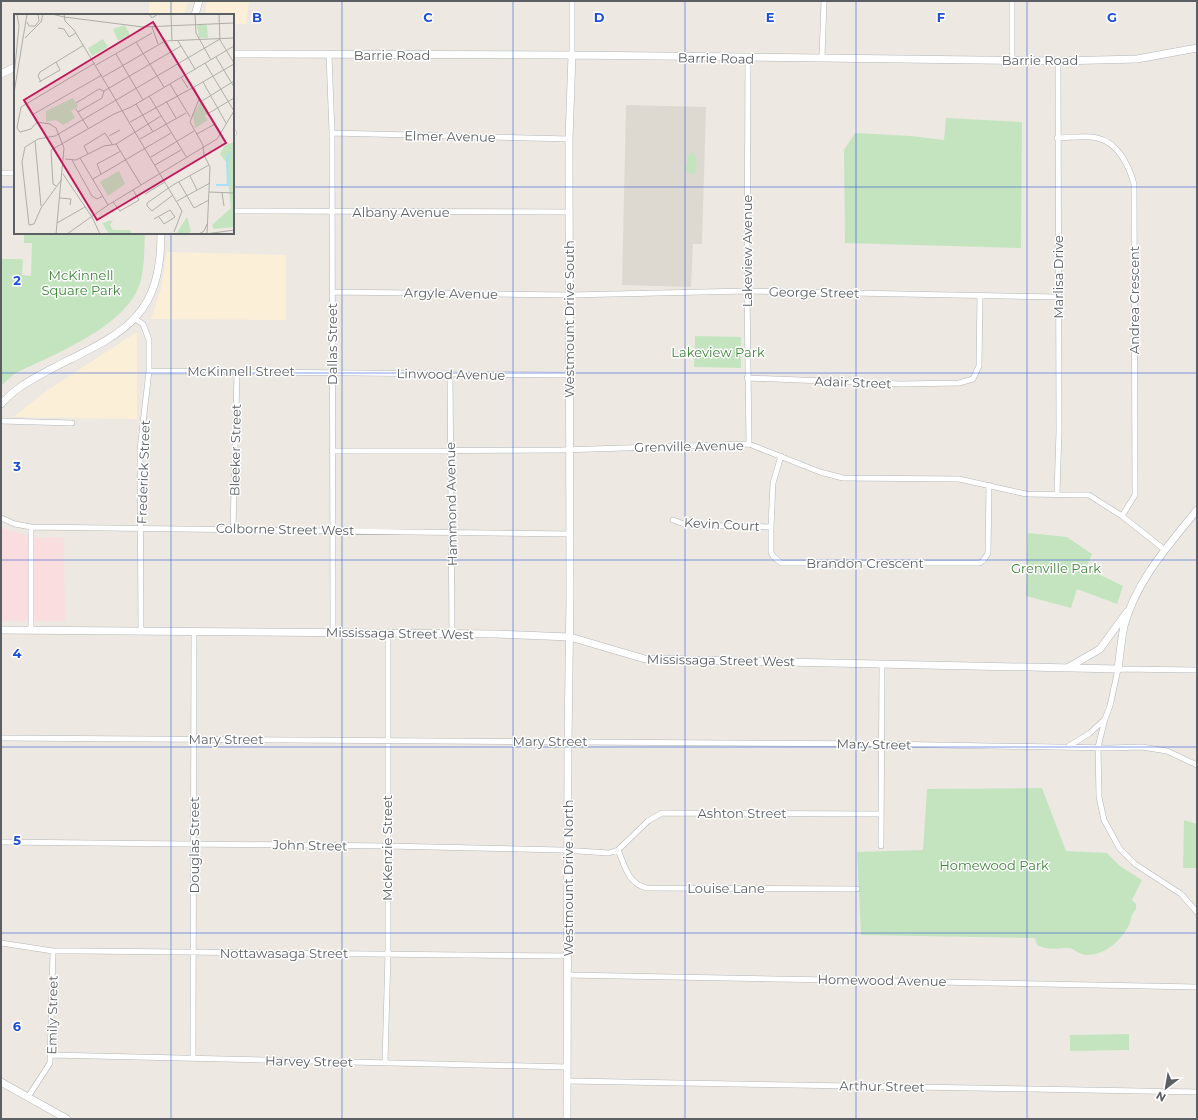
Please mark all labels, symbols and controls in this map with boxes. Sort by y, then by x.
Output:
text: B [252,9,262,25]
text: C [423,9,433,25]
text: D [594,9,605,25]
text: E [766,9,775,25]
text: F [937,9,945,25]
text: G [1107,9,1117,25]
inset map [14,14,234,234]
street label: Barrie Road [354,47,430,63]
street label: Barrie Road [678,49,754,67]
street label: Barrie Road [1002,52,1078,68]
street label: Elmer Avenue [404,127,496,145]
street label: Lakeview Avenue [739,195,755,307]
street label: Albany Avenue [352,204,450,220]
street label: Marlisa Drive [1050,235,1066,319]
street label: Westmount Drive South [561,240,577,398]
street label: Andrea Crescent [1126,246,1142,354]
park label: McKinnell Square Park [41,267,121,298]
text: 2 [13,272,21,288]
street label: George Street [769,283,859,301]
street label: Argyle Avenue [404,284,498,302]
street label: Dallas Street [324,303,340,385]
park label: Lakeview Park [671,344,765,360]
street label: McKinnell Street [187,363,295,379]
street label: Linwood Avenue [397,365,506,383]
street label: Adair Street [814,373,892,391]
street label: Bleeker Street [226,404,244,496]
street label: Frederick Street [133,420,153,524]
street label: Grenville Avenue [634,437,744,455]
street label: Hammond Avenue [442,442,460,566]
text: 3 [12,458,21,474]
street label: Kevin Court [684,514,760,534]
street label: Colborne Street West [216,520,354,538]
street label: Brandon Crescent [806,555,924,571]
park label: Grenville Park [1011,560,1101,576]
street label: Mississaga Street West [326,624,474,642]
text: 4 [13,645,22,661]
street label: Mississaga Street West [647,651,795,669]
street label: Mary Street [189,731,263,747]
street label: Mary Street [513,733,587,749]
street label: Mary Street [836,735,912,753]
street label: McKenzie Street [379,795,395,901]
street label: Douglas Street [186,797,202,893]
street label: Westmount Drive North [560,799,576,957]
street label: Ashton Street [697,805,787,821]
text: 5 [13,832,21,848]
street label: John Street [271,836,348,854]
park label: Homewood Park [939,857,1049,873]
street label: Louise Lane [687,880,765,896]
street label: Nottawasaga Street [220,945,348,961]
street label: Homewood Avenue [817,971,947,989]
street label: Emily Street [43,975,61,1055]
text: 6 [13,1018,22,1034]
street label: Harvey Street [265,1052,353,1070]
north arrow [1146,1068,1186,1108]
street label: Arthur Street [839,1077,925,1095]
text: N [1153,1088,1168,1105]

